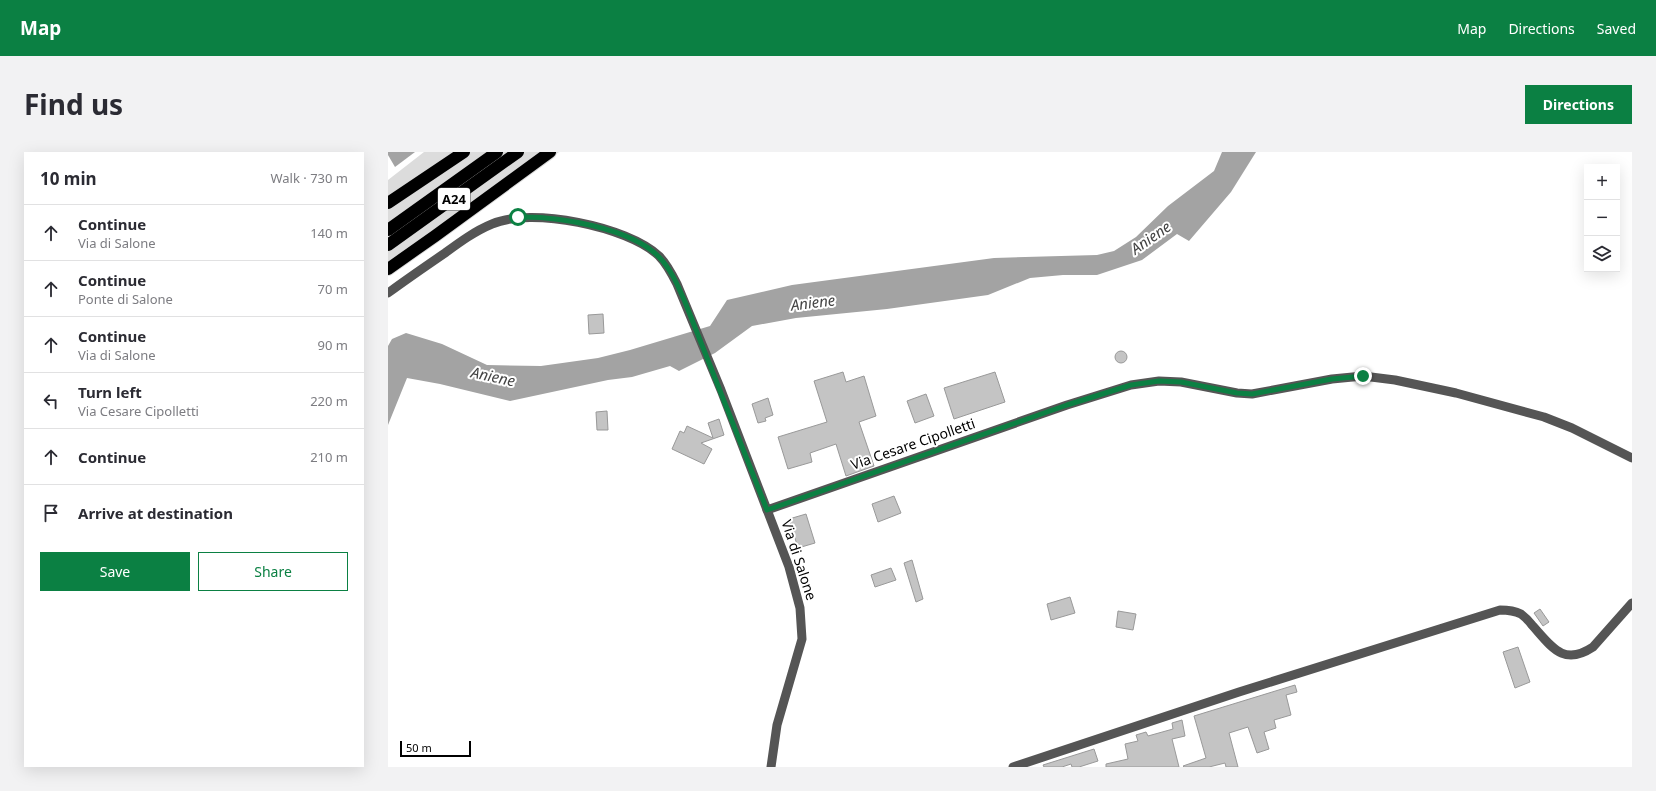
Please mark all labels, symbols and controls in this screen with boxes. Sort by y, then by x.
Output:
text: Map [20,15,61,41]
text: Map [1457,19,1486,38]
text: Directions [1508,19,1575,38]
text: Saved [1597,19,1636,38]
text: Find us [24,85,123,123]
button: Directions [1525,85,1632,124]
map controls [1584,164,1620,272]
button: + [1584,164,1620,200]
text: 10 min [40,167,97,190]
text: Walk · 730 m [270,169,348,187]
road number: A24 [438,188,470,210]
button: − [1584,200,1620,236]
route start [509,208,527,226]
text: Continue [78,214,146,234]
water label: Aniene [1126,216,1175,259]
icon: ahead [40,222,62,244]
text: 140 m [310,224,348,242]
text: Via di Salone [78,234,156,252]
button: layers [1584,236,1620,272]
text: Continue [78,270,146,290]
icon: ahead [40,278,62,300]
text: 70 m [318,280,348,298]
water label: Aniene [789,289,837,315]
text: Ponte di Salone [78,290,173,308]
text: Continue [78,326,146,346]
icon: ahead [40,334,62,356]
text: 90 m [318,336,348,354]
text: Via di Salone [78,346,156,364]
water label: Aniene [468,361,518,391]
route end [1354,367,1372,385]
text: Turn left [78,382,142,402]
icon: left [40,390,62,412]
text: 220 m [310,392,348,410]
text: Via Cesare Cipolletti [78,402,199,420]
street label: Via Cesare Cipolletti [848,413,977,474]
icon: ahead [40,446,62,468]
text: Continue [78,447,146,467]
text: 210 m [310,448,348,466]
icon: arrive [40,502,62,524]
text: Arrive at destination [78,503,233,523]
street label: Via di Salone [778,517,821,603]
button: Save [40,552,190,591]
button: Share [198,552,348,591]
scale bar [400,739,471,758]
text: 50 m [406,740,432,755]

